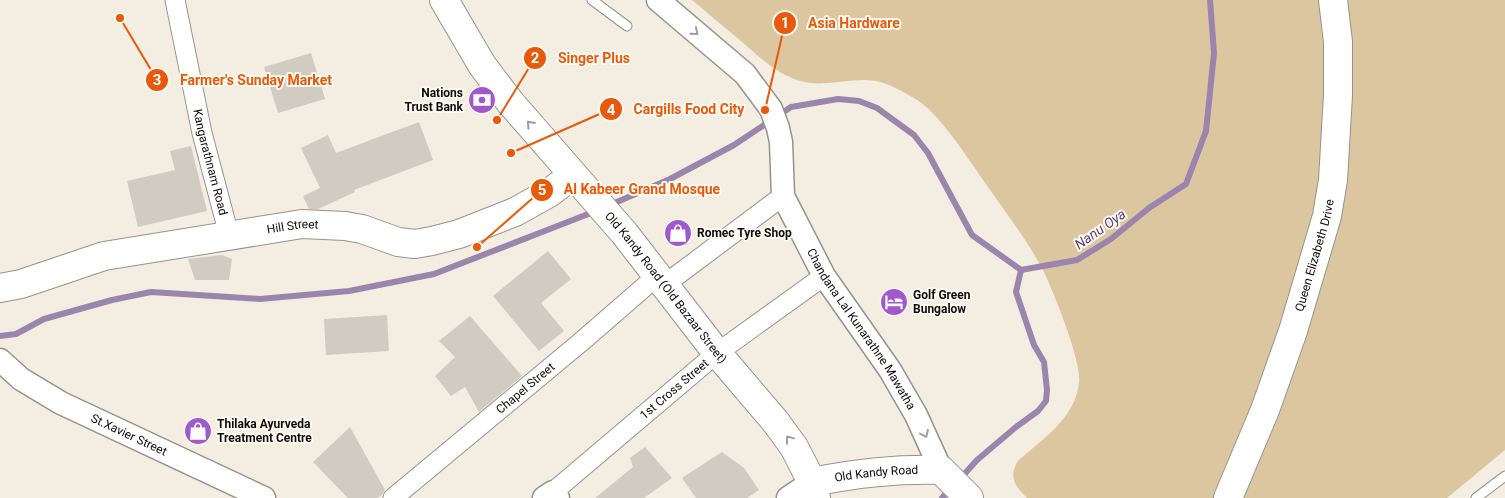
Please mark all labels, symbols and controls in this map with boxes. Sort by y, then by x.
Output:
callout: Asia Hardware [773,9,910,38]
text: 1 [781,14,789,32]
text: Asia Hardware [808,15,900,31]
one-way arrow [689,26,698,34]
callout: Singer Plus [523,44,640,73]
text: 2 [531,49,540,67]
text: Singer Plus [558,50,630,66]
callout: Farmer's Sunday Market [145,65,341,94]
text: 3 [153,71,161,89]
text: Farmer's Sunday Market [180,72,332,88]
bank icon: Nations Trust Bank [467,85,497,115]
place label: Nations Trust Bank [404,86,464,114]
callout: Cargills Food City [599,95,754,124]
text: 4 [607,101,616,119]
text: Cargills Food City [634,101,745,117]
street label: Kangarathnam Road [190,108,230,217]
one-way arrow [527,121,536,130]
callout: Al Kabeer Grand Mosque [529,175,731,204]
text: 5 [538,181,546,199]
text: Al Kabeer Grand Mosque [564,181,721,197]
street label: Queen Elizabeth Drive [1292,198,1337,313]
water label: Nanu Oya [1071,206,1129,252]
street label: Old Kandy Road (Old Bazaar Street) [602,209,730,366]
street label: Hill Street [266,217,319,237]
shop icon: Romec Tyre Shop [663,218,693,248]
place label: Romec Tyre Shop [697,226,792,240]
street label: Chandana Lal Kunarathne Mawatha [804,246,918,412]
hotel icon: Golf Green Bungalow [879,287,909,317]
place label: Golf Green Bungalow [913,288,971,316]
street label: 1st Cross Street [637,356,712,422]
street label: Chapel Street [493,360,557,416]
street label: St.Xavier Street [89,411,169,459]
shop icon: Thilaka Ayurveda Treatment Centre [183,416,213,446]
place label: Thilaka Ayurveda Treatment Centre [217,417,312,445]
one-way arrow [918,429,929,438]
one-way arrow [786,436,794,445]
street label: Old Kandy Road [833,463,918,485]

